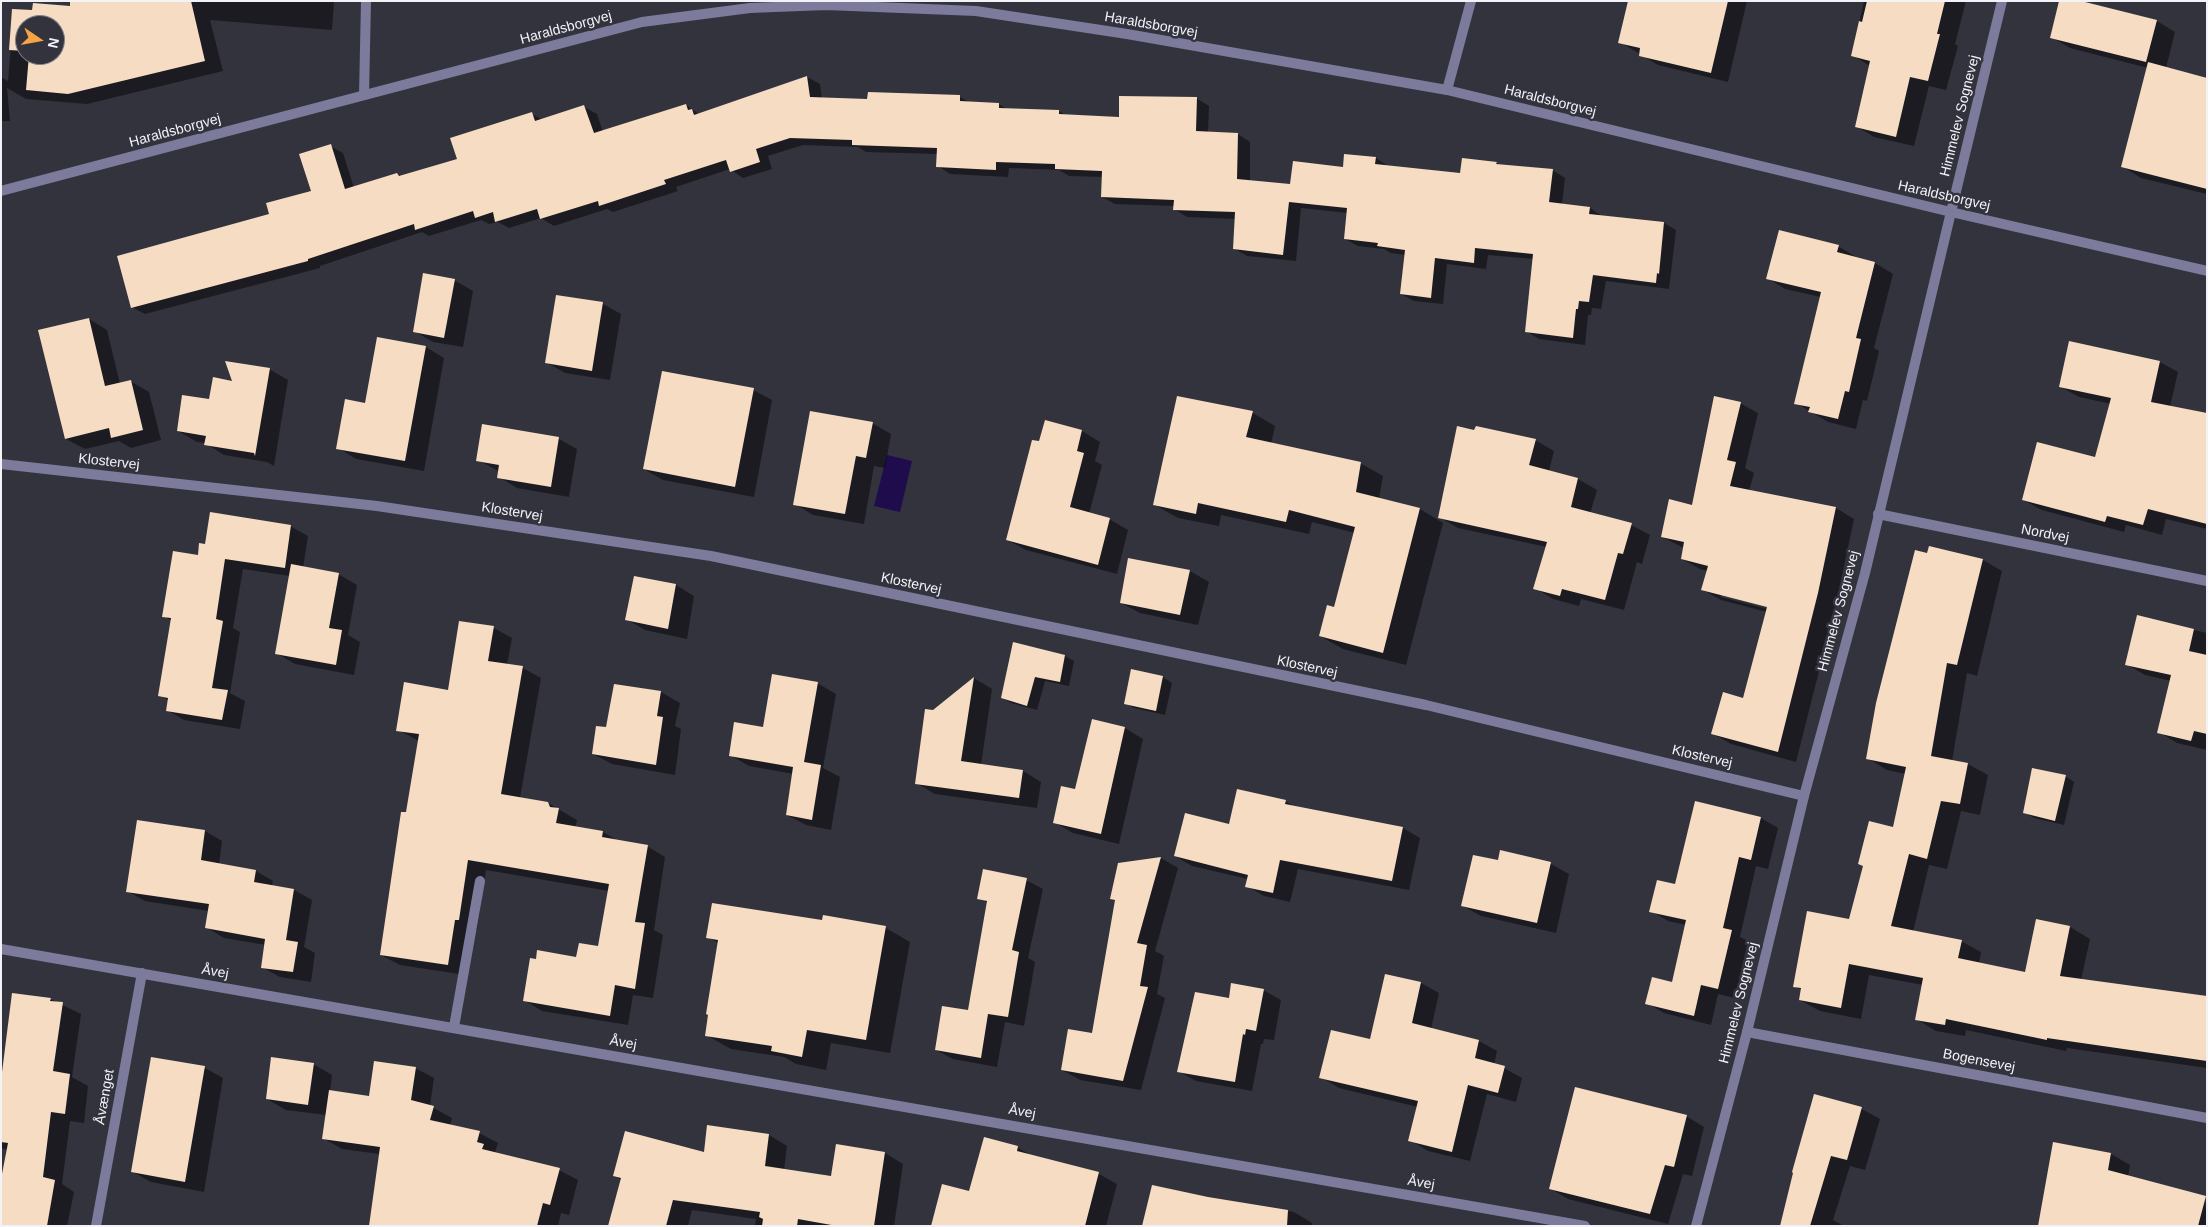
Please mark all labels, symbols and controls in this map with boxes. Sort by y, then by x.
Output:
street label: Haraldsborgvej [518,8,614,48]
street label: Haraldsborgvej [1103,9,1199,41]
north arrow [15,15,65,65]
text: N [45,36,63,50]
street label: Himmelev Sognevej [1937,54,1983,178]
street label: Haraldsborgvej [1502,81,1598,121]
street label: Haraldsborgvej [127,111,223,151]
street label: Haraldsborgvej [1896,177,1992,215]
street label: Klostervej [78,450,140,474]
street label: Klostervej [480,499,544,525]
street label: Nordvej [2020,521,2070,547]
street label: Himmelev Sognevej [1815,549,1863,673]
street label: Klostervej [879,569,943,599]
street label: Klostervej [1275,652,1339,682]
street label: Klostervej [1670,742,1734,772]
street label: Himmelev Sognevej [1716,941,1762,1065]
street label: Åvej [200,961,230,983]
street label: Åvej [608,1032,638,1054]
street label: Bogensevej [1941,1046,2017,1076]
street label: Åvænget [92,1068,118,1126]
street label: Åvej [1007,1101,1037,1123]
street label: Åvej [1406,1172,1436,1194]

